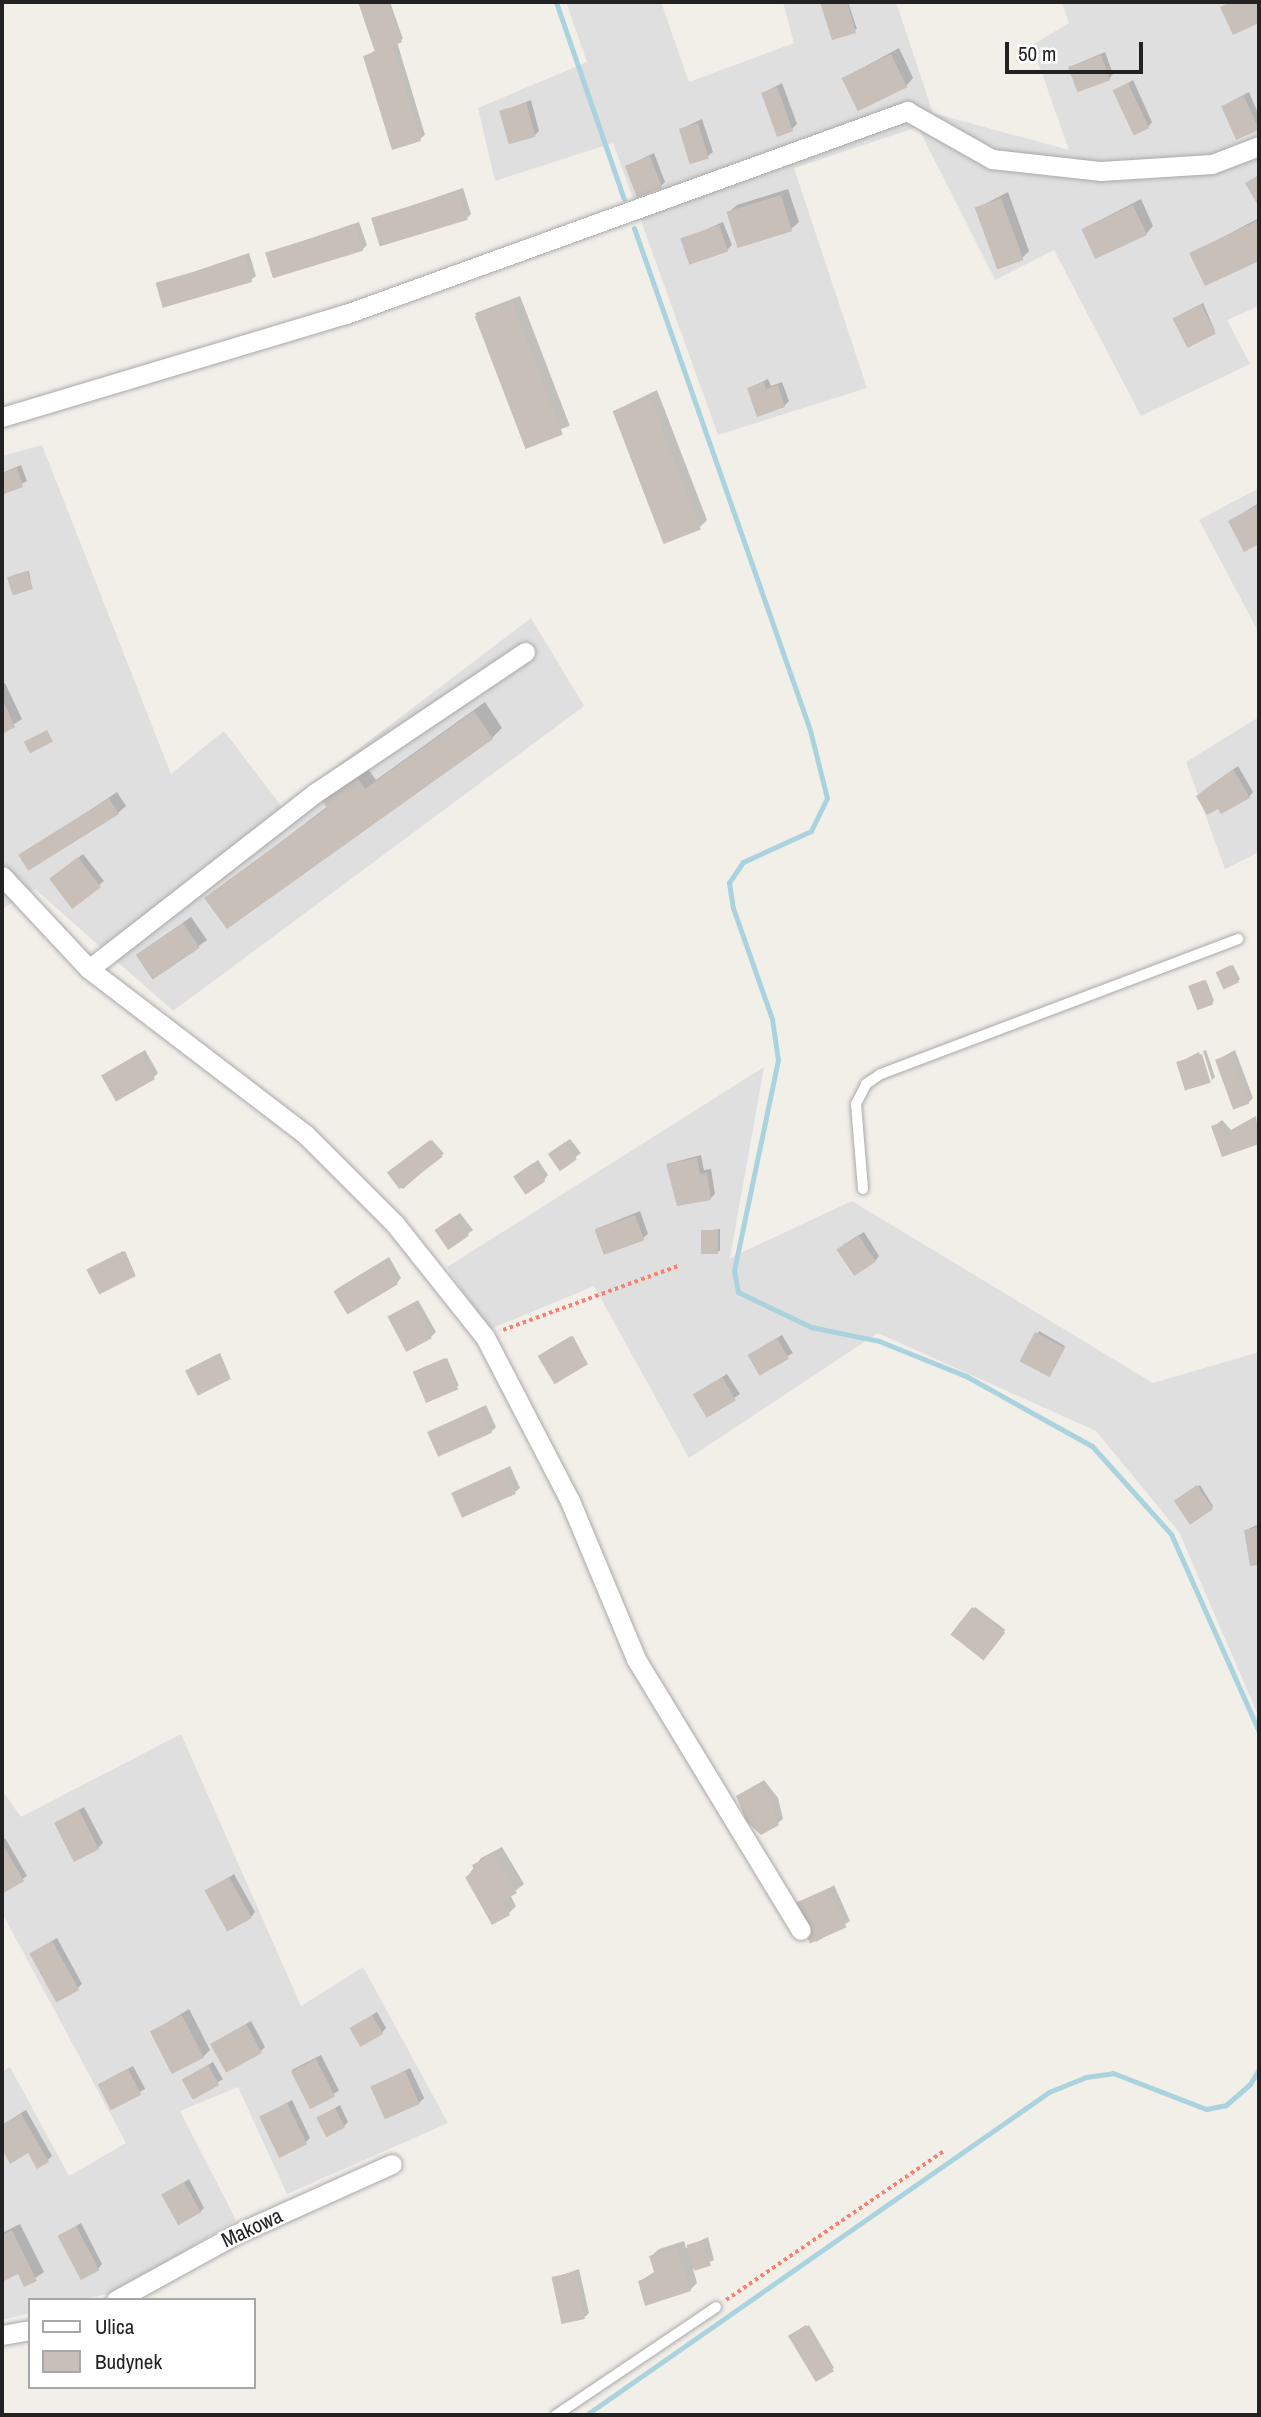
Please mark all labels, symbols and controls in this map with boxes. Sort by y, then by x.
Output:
scale bar [1009,28,1147,72]
text: 50 m [1018,39,1056,68]
street label: Makowa [218,2203,286,2253]
legend [28,2298,256,2389]
text: Ulica [95,2312,134,2341]
text: Budynek [95,2347,162,2376]

